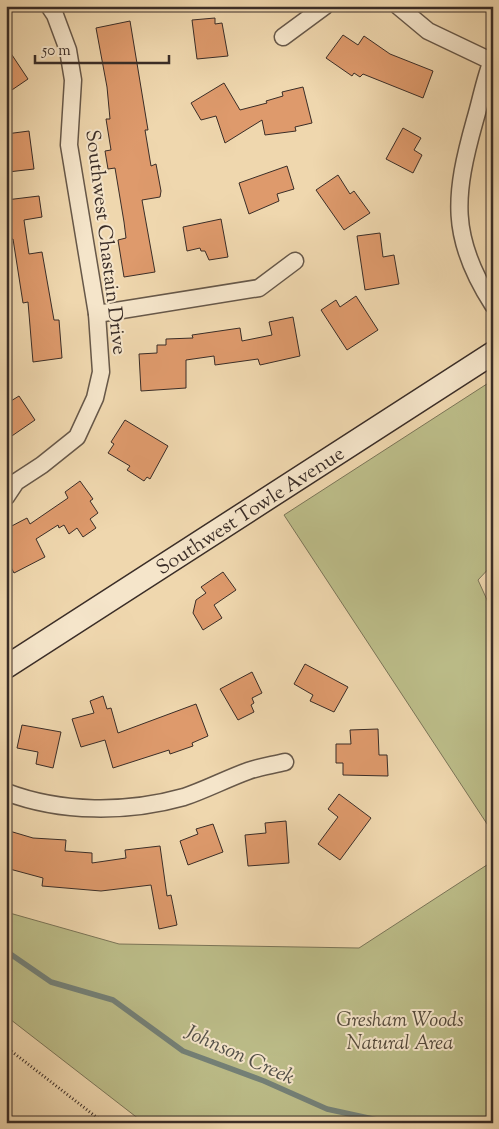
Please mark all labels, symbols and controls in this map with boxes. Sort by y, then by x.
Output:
scale bar [35,32,169,64]
text: 50 m [41,41,71,62]
street label: Southwest Chastain Drive [76,128,133,356]
street label: Southwest Towle Avenue [151,440,351,583]
park label: Gresham Woods Natural Area [336,1007,464,1059]
water label: Johnson Creek [178,1018,300,1094]

